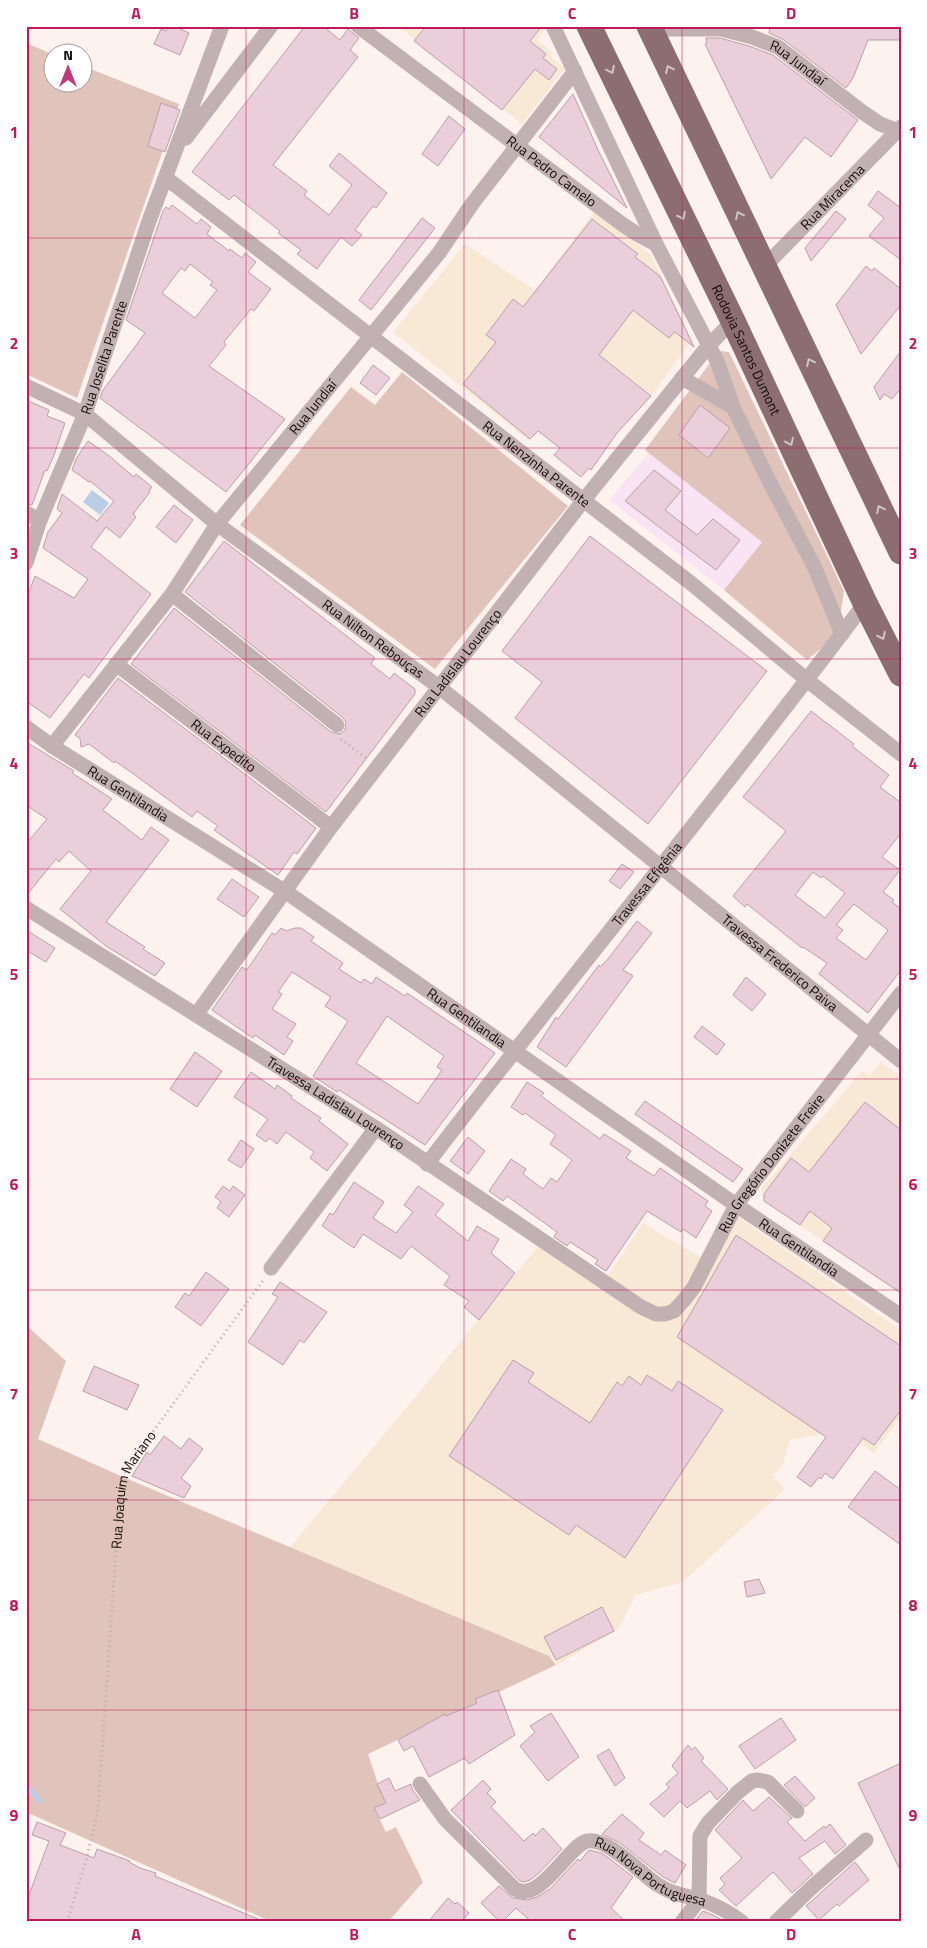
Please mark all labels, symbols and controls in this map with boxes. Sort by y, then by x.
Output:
text: A [131,1,141,25]
text: B [349,1,359,25]
text: C [568,1,577,25]
text: D [786,1,796,25]
street label: Rua Jundiaí [767,34,831,91]
north arrow [42,42,92,92]
text: N [63,44,73,65]
one-way arrow [605,65,615,74]
one-way arrow [665,65,676,74]
text: 1 [10,120,18,144]
text: 1 [909,120,917,144]
street label: Rua Pedro Camelo [502,130,601,212]
street label: Rua Miracema [795,159,869,234]
one-way arrow [676,211,686,220]
one-way arrow [735,211,746,220]
street label: Rodovia Santos Dumont [707,281,787,419]
street label: Rua Joselita Parente [75,297,132,417]
text: 2 [10,331,18,355]
text: 2 [909,331,917,355]
one-way arrow [805,358,816,367]
street label: Rua Jundiaí [283,374,342,439]
street label: Rua Nenzinha Parente [478,415,595,512]
one-way arrow [784,436,794,445]
one-way arrow [876,505,886,514]
text: 3 [10,541,18,565]
text: 3 [909,541,917,565]
street label: Rua Nilton Rebouças [318,594,429,683]
street label: Rua Ladislau Lourenço [409,604,506,721]
one-way arrow [876,631,886,640]
street label: Rua Expedito [187,713,261,777]
text: 4 [10,751,19,775]
text: 4 [909,751,918,775]
street label: Rua Gentilandia [84,760,173,827]
street label: Travessa Efigênia [607,837,686,930]
street label: Travessa Frederico Paiva [717,909,843,1016]
text: 5 [10,962,19,986]
text: 5 [909,962,918,986]
street label: Rua Gentilandia [423,982,511,1052]
street label: Travessa Ladislau Lourenço [263,1051,409,1155]
street label: Rua Gregório Donizete Freire [713,1089,829,1236]
text: 6 [10,1172,19,1196]
text: 6 [909,1172,918,1196]
street label: Rua Gentilandia [755,1212,843,1281]
text: 7 [10,1382,18,1406]
text: 7 [909,1382,917,1406]
street label: Rua Joaquim Mariano [105,1426,161,1550]
text: 8 [10,1593,19,1617]
text: 8 [909,1593,918,1617]
text: 9 [10,1803,19,1827]
text: 9 [909,1803,918,1827]
street label: Rua Nova Portuguesa [592,1831,709,1911]
text: A [131,1922,141,1946]
text: B [349,1922,359,1946]
text: C [568,1922,577,1946]
text: D [786,1922,796,1946]

